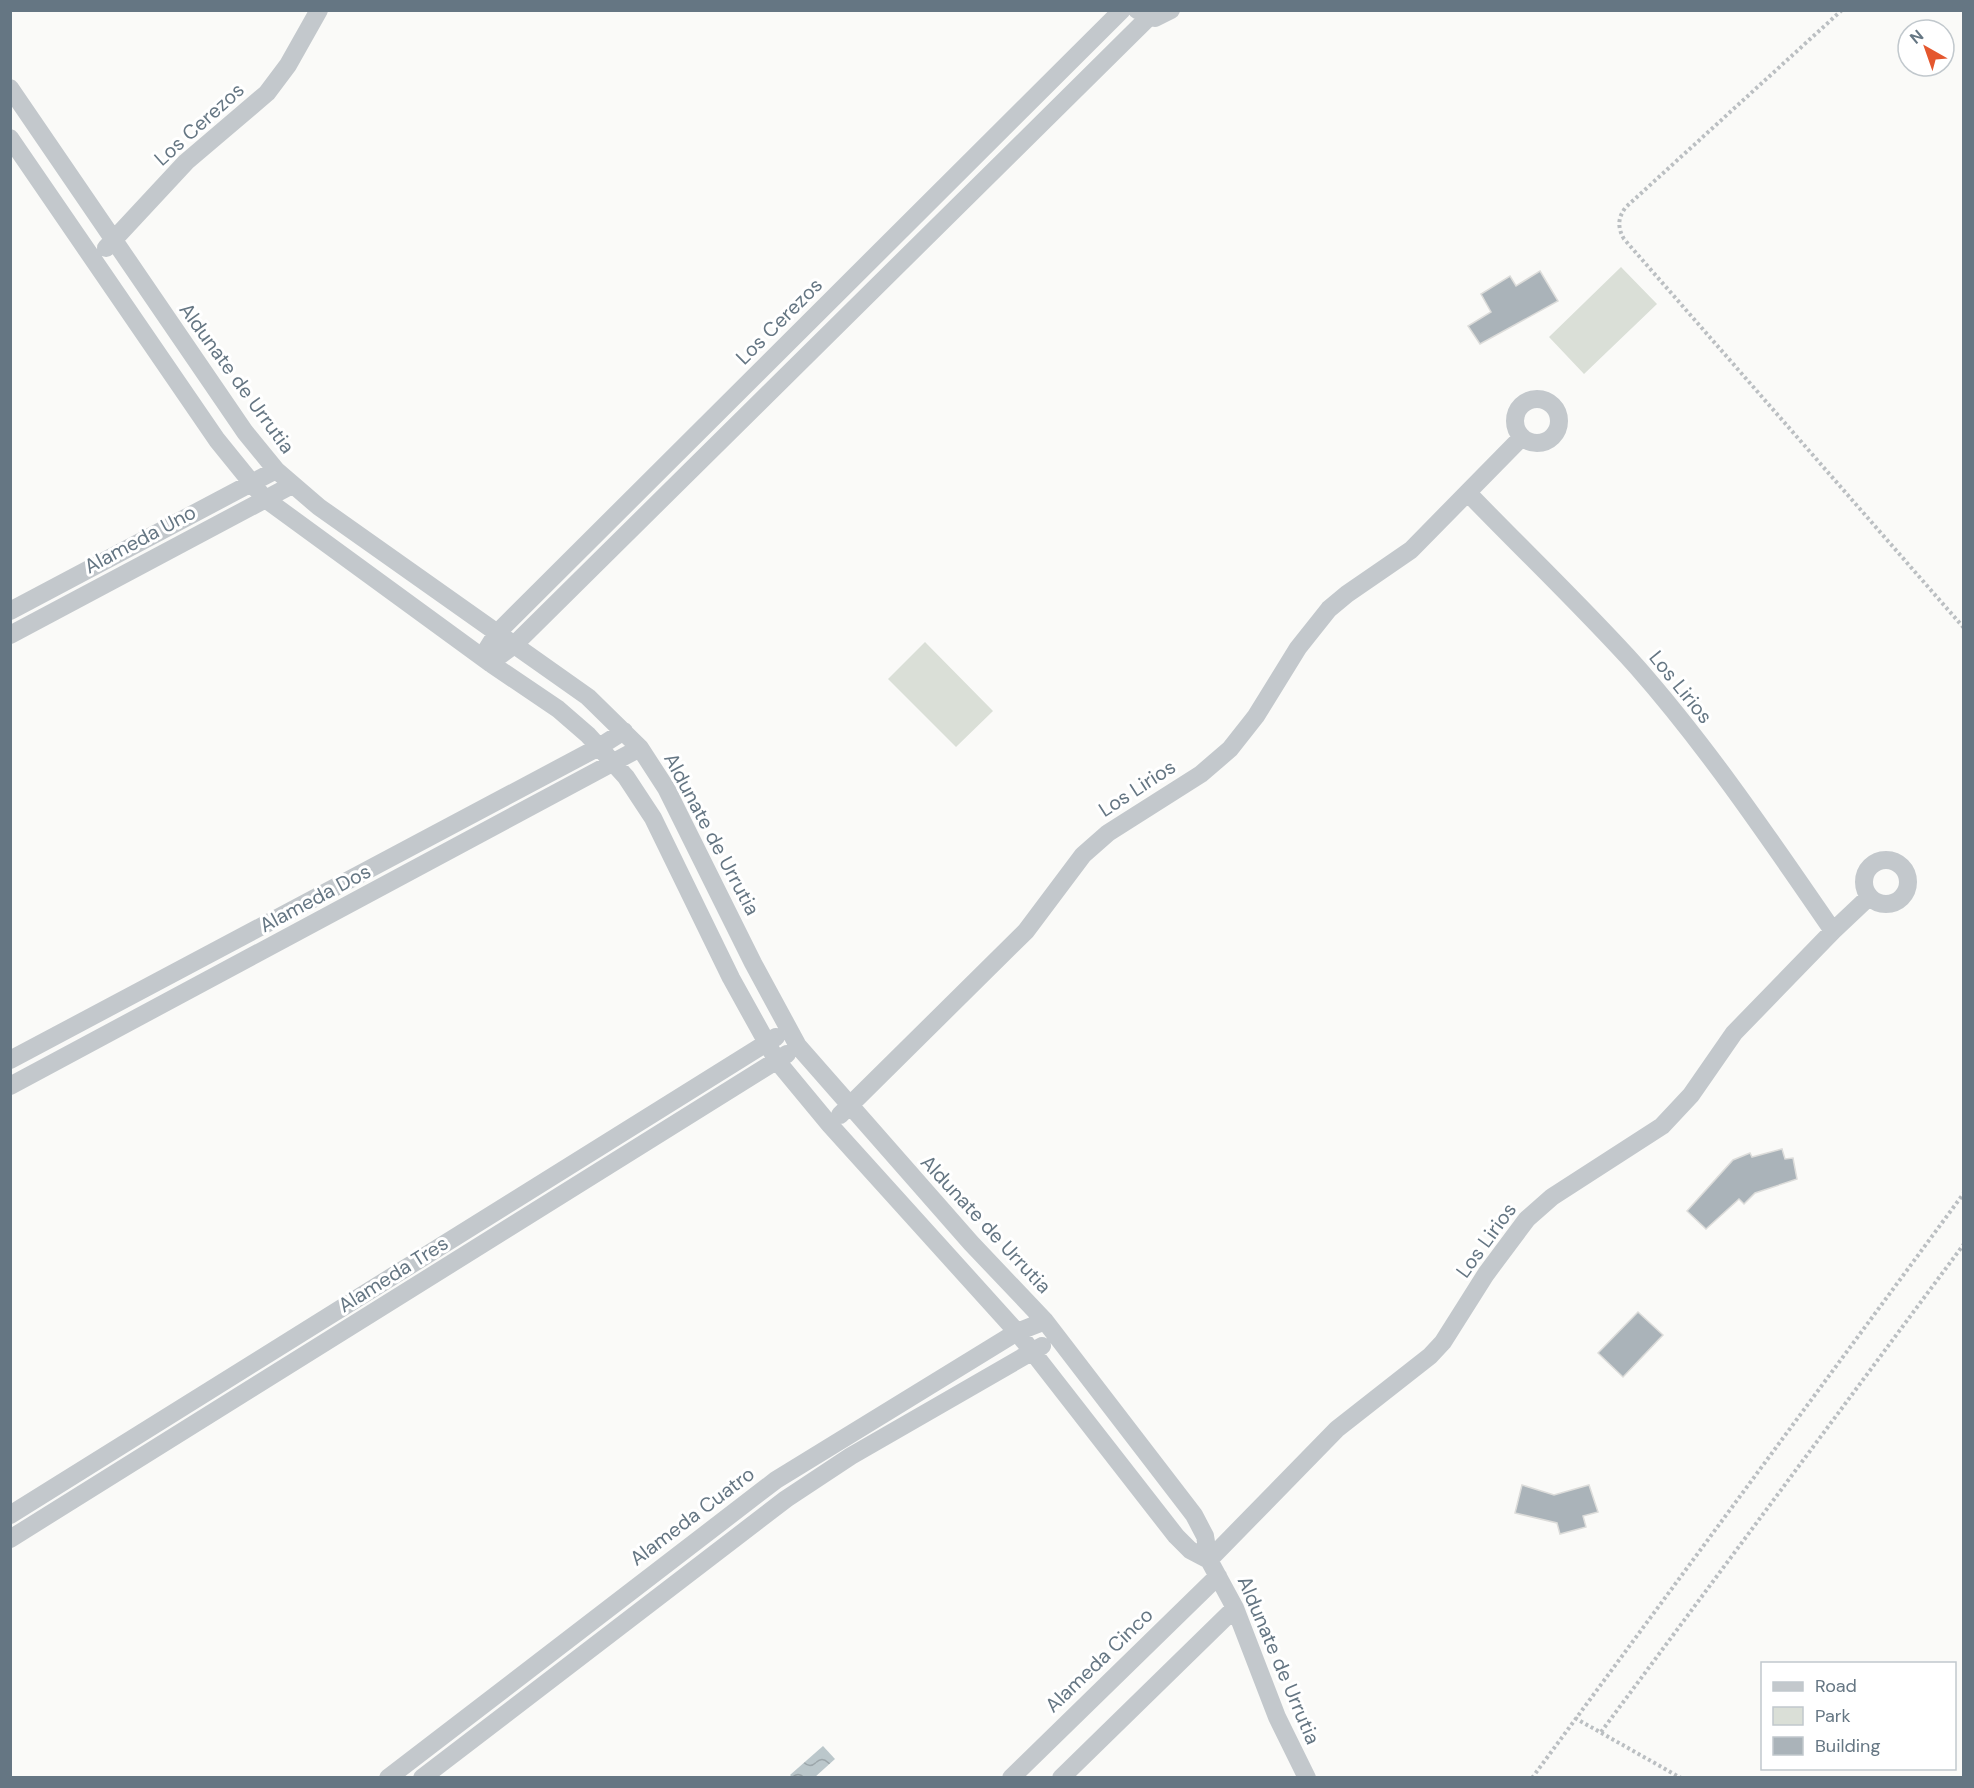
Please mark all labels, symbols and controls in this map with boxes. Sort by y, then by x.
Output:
north arrow [1896,18,1956,78]
text: N [1905,25,1928,49]
street label: Los Cerezos [149,77,249,171]
street label: Los Cerezos [730,272,828,370]
street label: Aldunate de Urrutia [174,297,300,459]
street label: Alameda Uno [80,499,200,579]
street label: Los Lirios [1644,645,1718,729]
street label: Aldunate de Urrutia [658,748,766,920]
street label: Los Lirios [1094,753,1180,823]
street label: Alameda Dos [255,858,375,938]
street label: Aldunate de Urrutia [915,1149,1057,1299]
street label: Los Lirios [1450,1197,1522,1283]
street label: Alameda Tres [333,1230,453,1318]
street label: Alameda Cuatro [624,1461,760,1571]
street label: Aldunate de Urrutia [1232,1572,1326,1748]
street label: Alameda Cinco [1039,1602,1159,1718]
legend [1761,1662,1956,1770]
text: Road [1815,1674,1857,1698]
text: Park [1815,1704,1851,1728]
text: Building [1815,1734,1880,1758]

